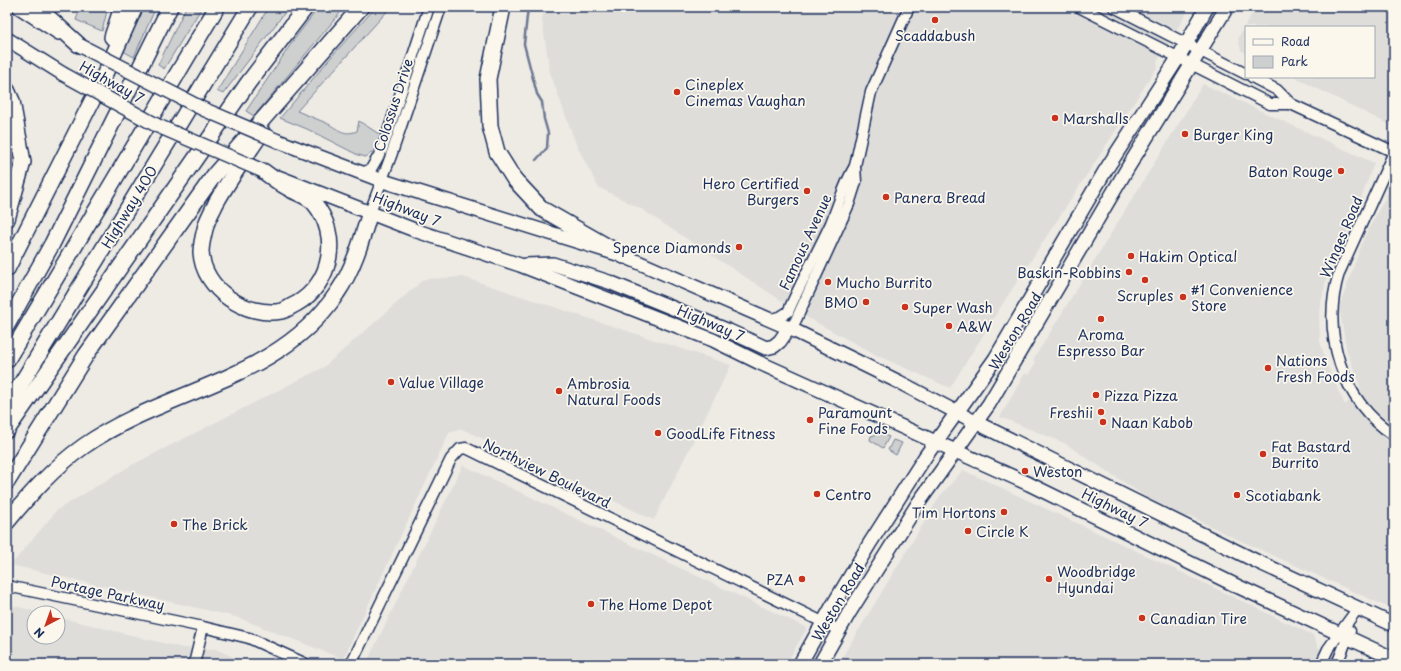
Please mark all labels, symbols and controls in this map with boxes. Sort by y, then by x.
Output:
marker: Scaddabush [930,15,940,25]
place label: Scaddabush [895,25,975,46]
legend [1245,26,1375,78]
text: Road [1281,32,1310,50]
text: Park [1281,52,1308,70]
street label: Highway 7 [76,56,148,108]
street label: Colossus Drive [368,56,418,154]
place label: Cineplex Cinemas Vaughan [685,74,806,111]
marker: Cineplex Cinemas Vaughan [672,87,682,97]
place label: Marshalls [1063,108,1129,129]
marker: Marshalls [1050,113,1060,123]
place label: Burger King [1193,124,1273,145]
marker: Burger King [1180,129,1190,139]
place label: Baton Rouge [1248,161,1333,182]
street label: Highway 400 [96,162,162,252]
marker: Baton Rouge [1336,166,1346,176]
place label: Hero Certified Burgers [703,173,799,210]
street label: Highway 7 [370,186,444,232]
marker: Hero Certified Burgers [802,186,812,196]
place label: Panera Bread [894,187,986,208]
street label: Famous Avenue [773,190,837,294]
marker: Panera Bread [881,192,891,202]
street label: Winges Road [1314,193,1368,281]
place label: Spence Diamonds [613,237,731,258]
marker: Spence Diamonds [734,242,744,252]
place label: Hakim Optical [1139,246,1237,267]
marker: Hakim Optical [1126,251,1136,261]
place label: Baskin-Robbins [1017,262,1121,283]
marker: Baskin-Robbins [1124,267,1134,277]
place label: Mucho Burrito [836,272,933,293]
marker: Scruples [1140,275,1150,285]
marker: Mucho Burrito [823,277,833,287]
place label: #1 Convenience Store [1191,279,1293,316]
place label: Scruples [1117,285,1173,306]
street label: Weston Road [983,288,1047,374]
place label: BMO [824,292,858,313]
marker: #1 Convenience Store [1178,292,1188,302]
marker: BMO [861,297,871,307]
place label: Super Wash [913,297,993,318]
street label: Highway 7 [674,299,748,347]
marker: Super Wash [900,302,910,312]
marker: Aroma Espresso Bar [1096,314,1106,324]
place label: A&W [957,316,993,337]
marker: A&W [944,321,954,331]
place label: Aroma Espresso Bar [1057,324,1145,361]
place label: Nations Fresh Foods [1276,350,1355,387]
marker: Nations Fresh Foods [1263,363,1273,373]
place label: Value Village [399,372,484,393]
place label: Ambrosia Natural Foods [567,373,661,410]
marker: Value Village [386,377,396,387]
place label: Pizza Pizza [1104,385,1178,406]
marker: Ambrosia Natural Foods [554,386,564,396]
marker: Pizza Pizza [1091,390,1101,400]
place label: Paramount Fine Foods [818,402,893,439]
place label: Freshii [1049,402,1093,423]
marker: Freshii [1096,407,1106,417]
place label: Naan Kabob [1111,412,1193,433]
marker: Paramount Fine Foods [805,415,815,425]
marker: Naan Kabob [1098,417,1108,427]
place label: GoodLife Fitness [666,423,776,444]
marker: GoodLife Fitness [653,428,663,438]
street label: Northview Boulevard [480,433,615,513]
place label: Fat Bastard Burrito [1271,436,1351,473]
marker: Fat Bastard Burrito [1258,449,1268,459]
place label: Weston [1033,461,1083,482]
marker: Weston [1020,466,1030,476]
street label: Highway 7 [1078,483,1152,533]
place label: Centro [825,484,872,505]
place label: Scotiabank [1245,485,1321,506]
marker: Centro [812,489,822,499]
marker: Scotiabank [1232,490,1242,500]
place label: Tim Hortons [912,502,996,523]
marker: Tim Hortons [999,507,1009,517]
place label: The Brick [182,514,248,535]
marker: The Brick [169,519,179,529]
place label: Circle K [976,521,1029,542]
marker: Circle K [963,526,973,536]
street label: Weston Road [806,559,870,645]
place label: Woodbridge Hyundai [1057,561,1136,598]
place label: PZA [766,569,794,590]
street label: Portage Parkway [49,571,167,615]
marker: PZA [797,574,807,584]
marker: Woodbridge Hyundai [1044,574,1054,584]
place label: The Home Depot [599,594,713,615]
marker: The Home Depot [586,599,596,609]
north arrow [26,605,66,645]
place label: Canadian Tire [1150,608,1247,629]
marker: Canadian Tire [1137,613,1147,623]
text: N [30,623,48,642]

